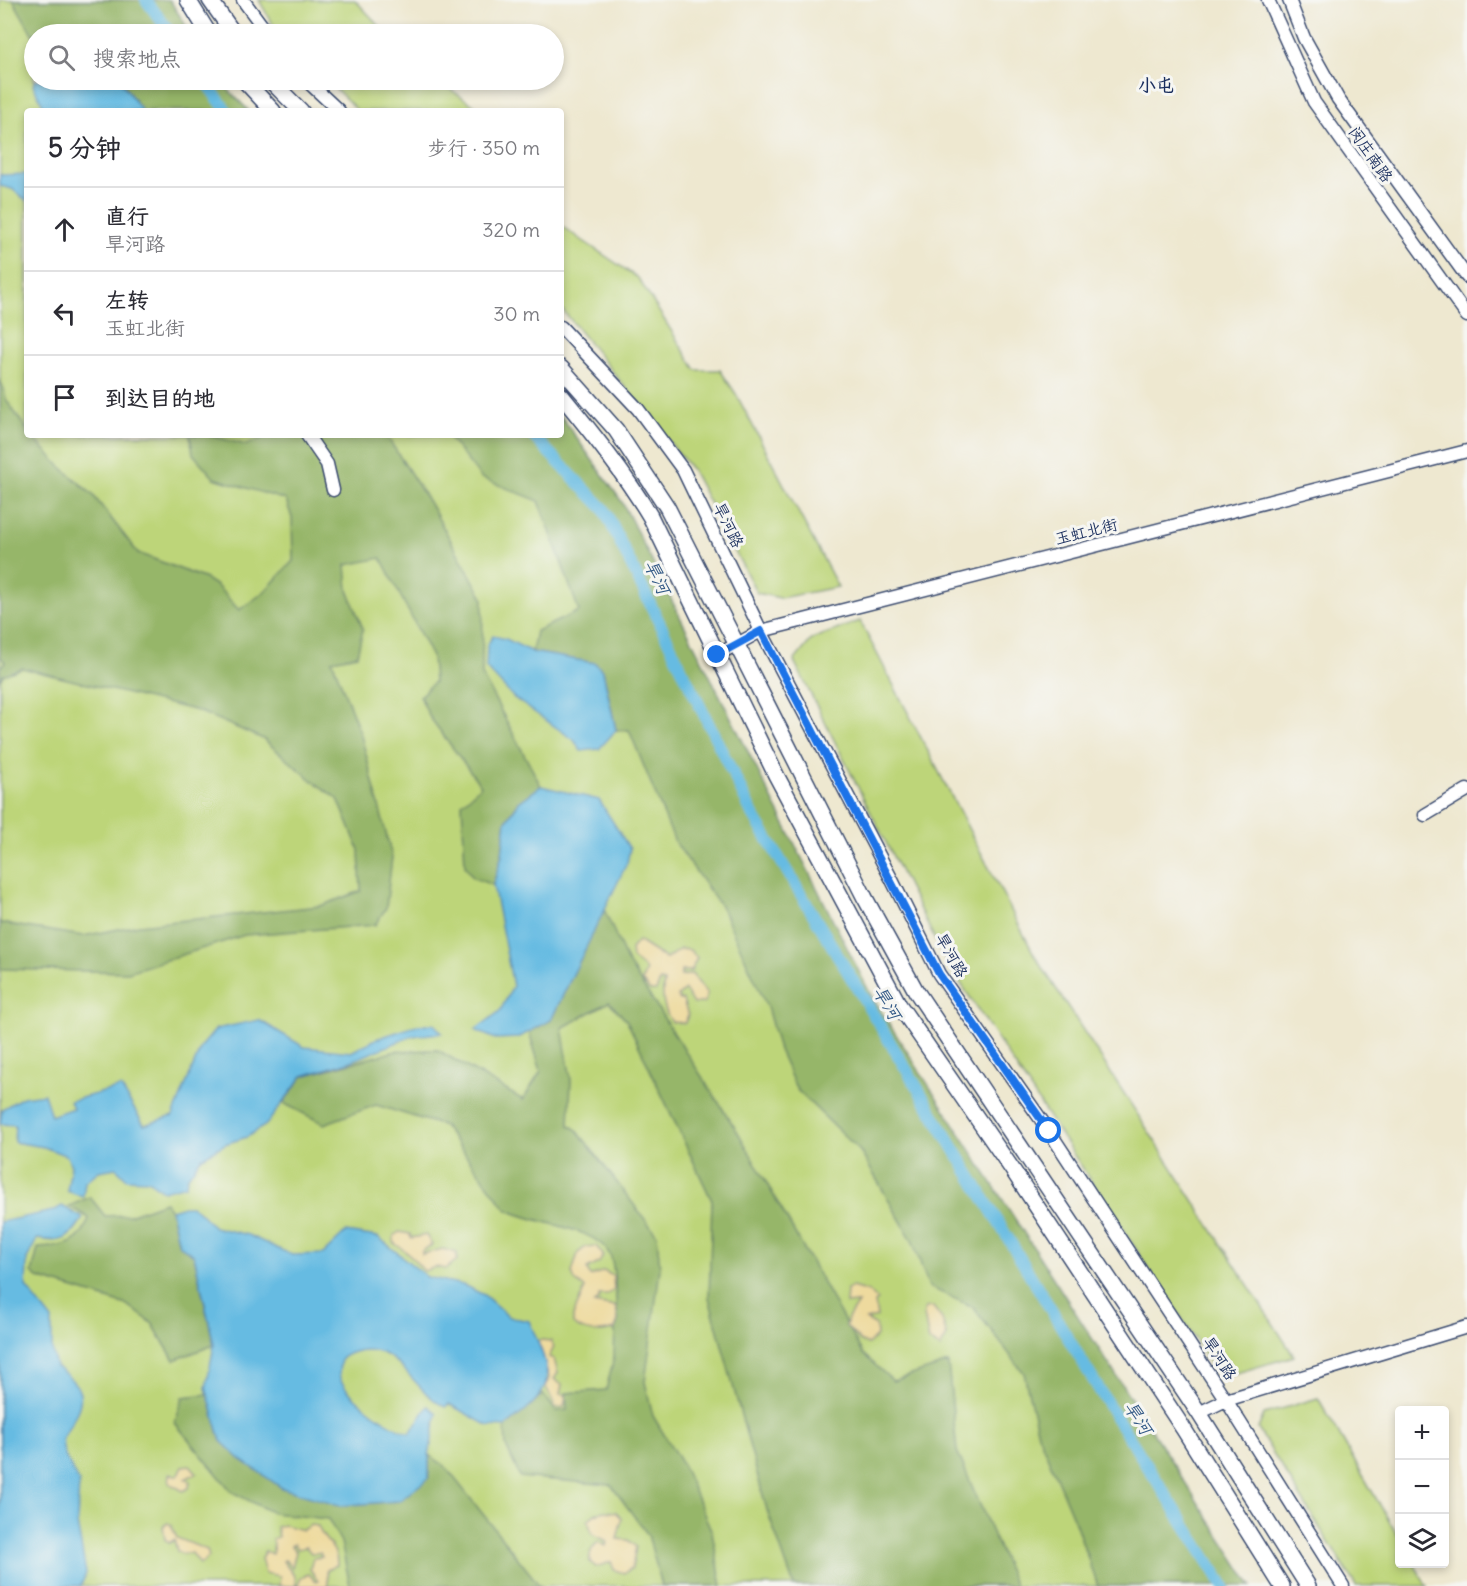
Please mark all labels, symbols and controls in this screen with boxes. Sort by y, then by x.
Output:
search box [24,24,564,90]
icon: search [45,41,78,74]
text: 搜索地点 [93,44,181,72]
district label: 小屯 [1138,74,1174,97]
street label: 闵庄南路 [1344,122,1398,186]
text: 5 分钟 [48,131,121,164]
text: 步行 · 350 m [428,135,540,160]
text: 直行 [105,202,149,230]
icon: ahead [48,213,81,246]
text: 320 m [482,217,540,242]
text: 旱河路 [105,231,165,256]
text: 左转 [105,286,149,314]
icon: left [48,297,81,330]
text: 30 m [493,301,540,326]
text: 玉虹北街 [105,315,185,340]
icon: arrive [48,381,81,414]
text: 到达目的地 [105,384,215,412]
street label: 旱河路 [709,499,749,551]
street label: 玉虹北街 [1053,514,1119,548]
water label: 旱河 [639,556,677,601]
route end [703,641,729,667]
street label: 旱河路 [932,929,972,981]
water label: 旱河 [868,981,908,1027]
route start [1035,1117,1061,1143]
street label: 旱河路 [1199,1332,1241,1384]
water label: 旱河 [1119,1396,1160,1442]
map controls [1395,1406,1449,1568]
button: + [1395,1406,1449,1460]
button: − [1395,1460,1449,1514]
button: layers [1395,1514,1449,1568]

